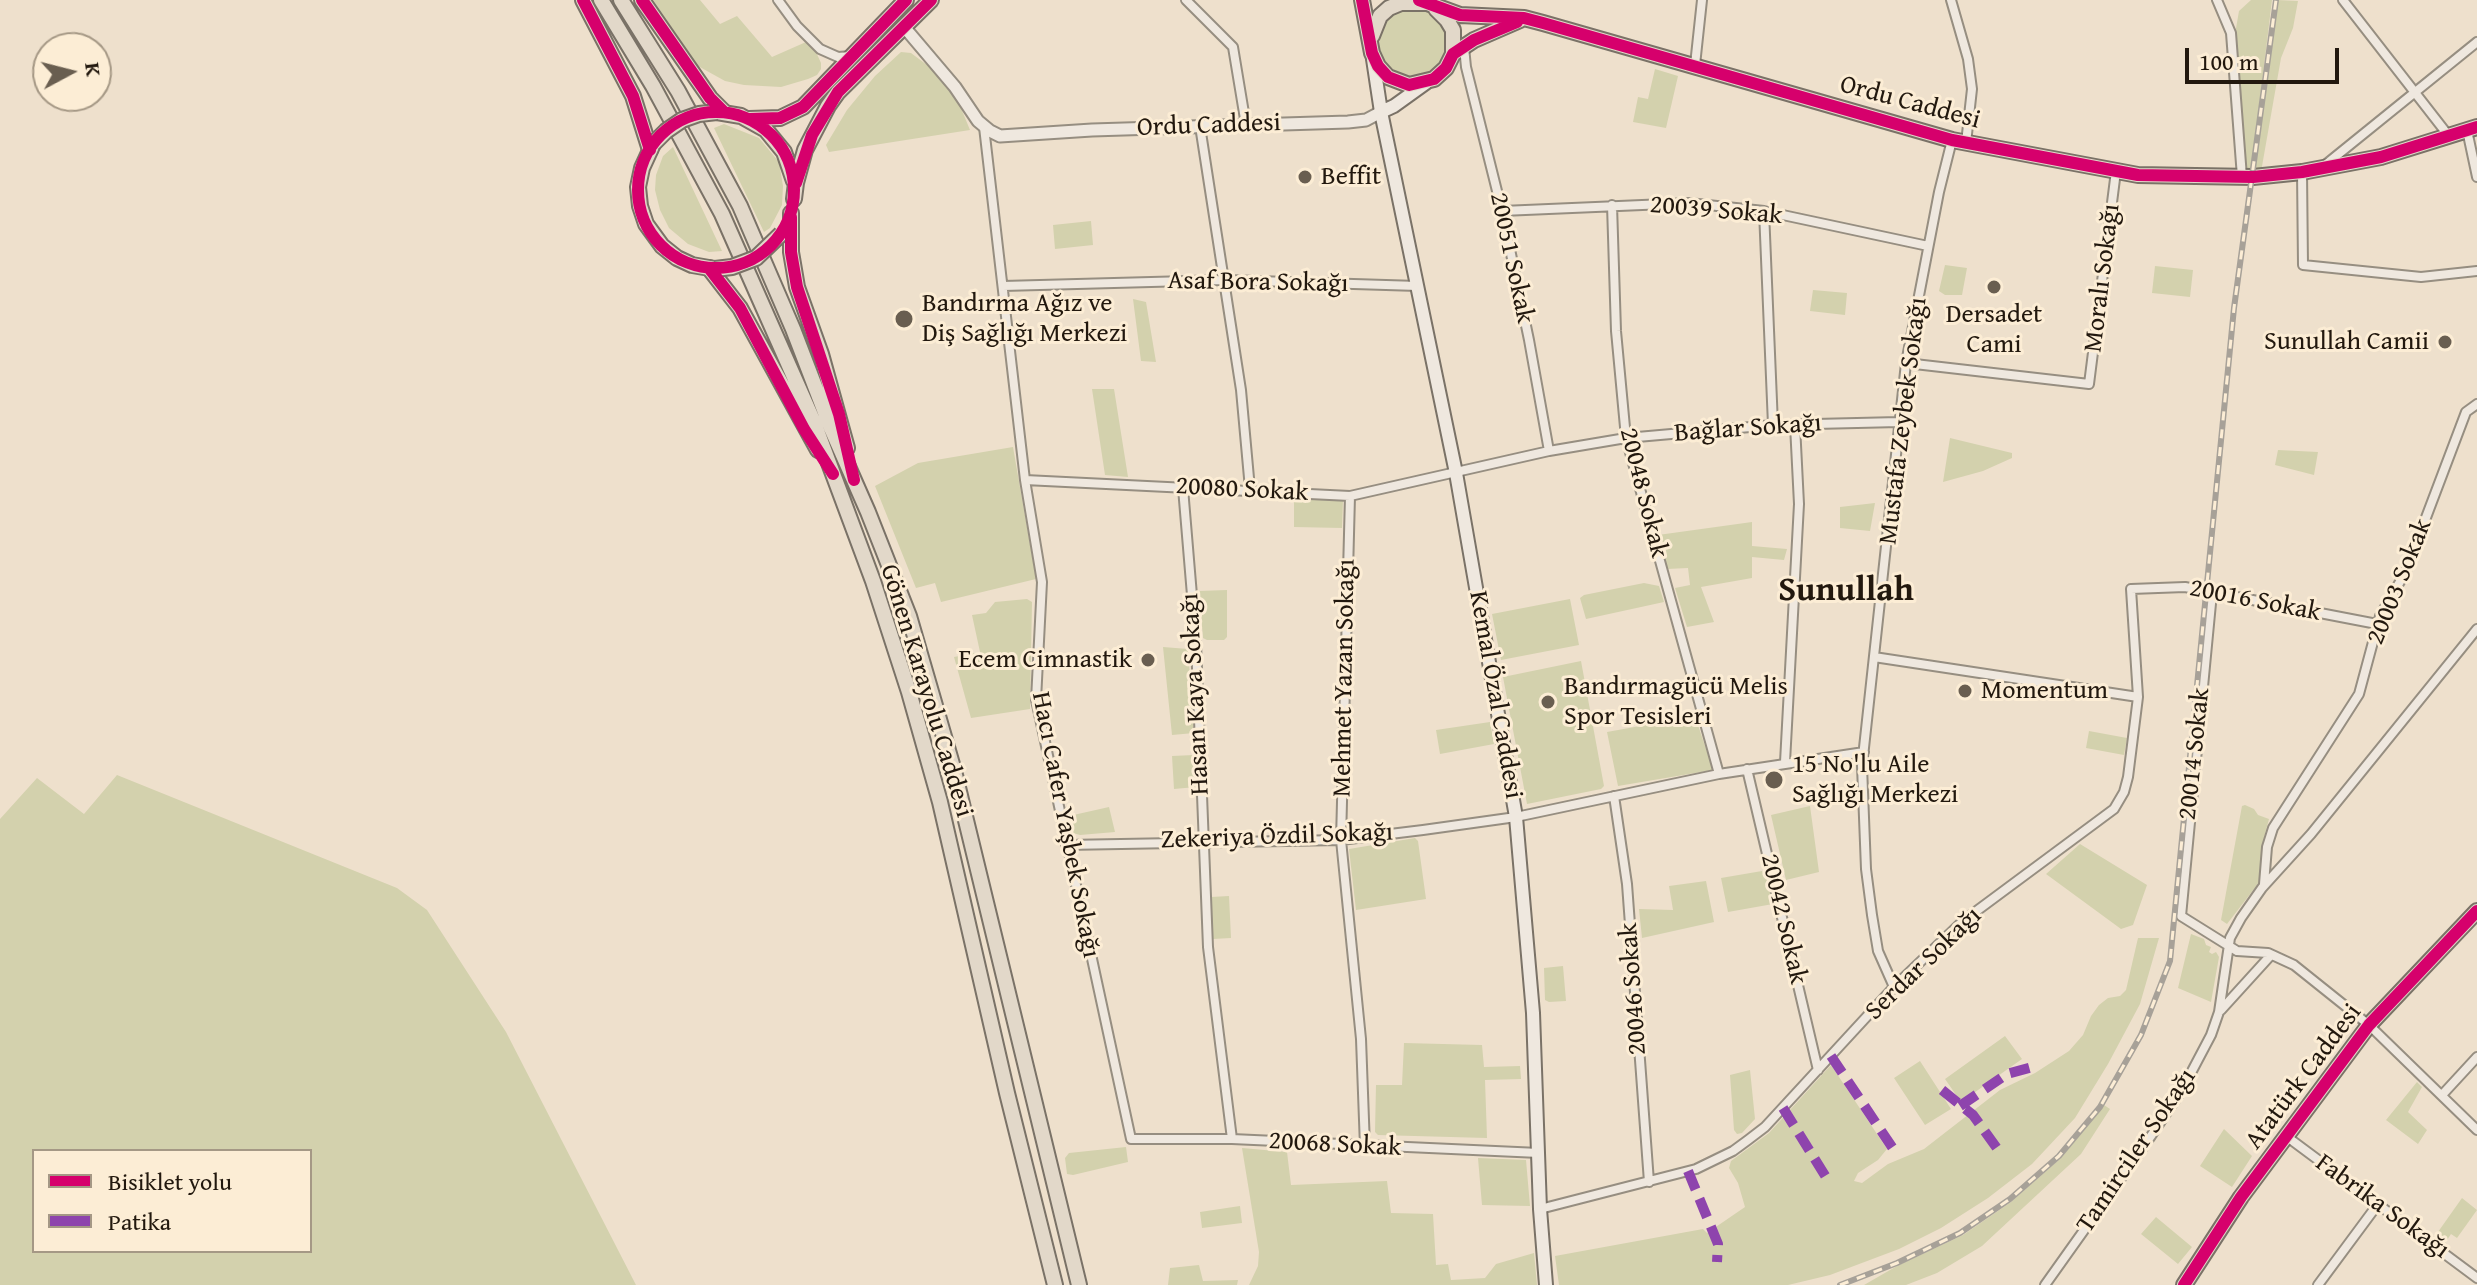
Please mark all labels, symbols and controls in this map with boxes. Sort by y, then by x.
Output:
north arrow [32,32,112,112]
scale bar [2189,32,2343,82]
text: 100 m [2199,44,2259,79]
text: K [77,60,111,78]
street label: Ordu Caddesi [1836,69,1984,137]
street label: Ordu Caddesi [1137,108,1281,144]
place label: Beffit [1321,161,1381,193]
marker: Beffit [1296,168,1314,186]
street label: 20051 Sokak [1482,190,1540,326]
street label: 20039 Sokak [1648,190,1784,232]
street label: Moralı Sokağı [2078,202,2128,354]
street label: Asaf Bora Sokağı [1167,266,1349,300]
marker: Dersadet Cami [1985,278,2003,296]
place label: Bandırma Ağız ve Diş Sağlığı Merkezi [922,288,1127,350]
street label: Mustafa Zeybek Sokağı [1873,296,1935,546]
place label: Dersadet Cami [1946,299,2042,360]
marker: Bandırma Ağız ve Diş Sağlığı Merkezi [893,308,915,330]
place label: Sunullah Camii [2264,326,2429,358]
marker: Sunullah Camii [2436,333,2454,351]
street label: Bağlar Sokağı [1673,408,1823,450]
street label: 20048 Sokak [1612,425,1674,561]
street label: 20080 Sokak [1175,471,1309,509]
street label: 20003 Sokak [2361,515,2439,649]
street label: Mehmet Yazan Sokağı [1327,558,1363,798]
street label: Gönen Karayolu Caddesi [873,561,979,821]
district label: Sunullah [1778,571,1914,611]
street label: 20016 Sokak [2187,573,2323,629]
street label: Kemal Özal Caddesi [1461,589,1529,801]
street label: Hasan Kaya Sokağı [1175,592,1217,796]
place label: Ecem Cimnastik [959,644,1132,676]
marker: Ecem Cimnastik [1139,651,1157,669]
place label: Bandırmagücü Melis Spor Tesisleri [1564,671,1788,732]
place label: Momentum [1981,675,2108,707]
marker: Momentum [1956,682,1974,700]
street label: 20014 Sokak [2173,686,2217,822]
street label: Hacı Cafer Yaşbek Sokağı [1024,689,1106,961]
marker: Bandırmagücü Melis Spor Tesisleri [1539,693,1557,711]
place label: 15 No'lu Aile Sağlığı Merkezi [1792,749,1958,810]
marker: 15 No'lu Aile Sağlığı Merkezi [1763,769,1785,791]
street label: Zekeriya Özdil Sokağı [1160,817,1394,857]
street label: 20042 Sokak [1753,851,1813,987]
street label: Serdar Sokağı [1859,901,1989,1027]
street label: 20046 Sokak [1614,922,1654,1056]
street label: Atatürk Caddesi [2239,998,2369,1156]
street label: Tamirciler Sokağı [2071,1063,2203,1239]
street label: 20068 Sokak [1268,1126,1402,1164]
street label: Fabrika Sokağı [2309,1148,2455,1266]
legend [32,1149,312,1253]
text: Bisiklet yolu [108,1164,232,1199]
text: Patika [108,1204,171,1239]

